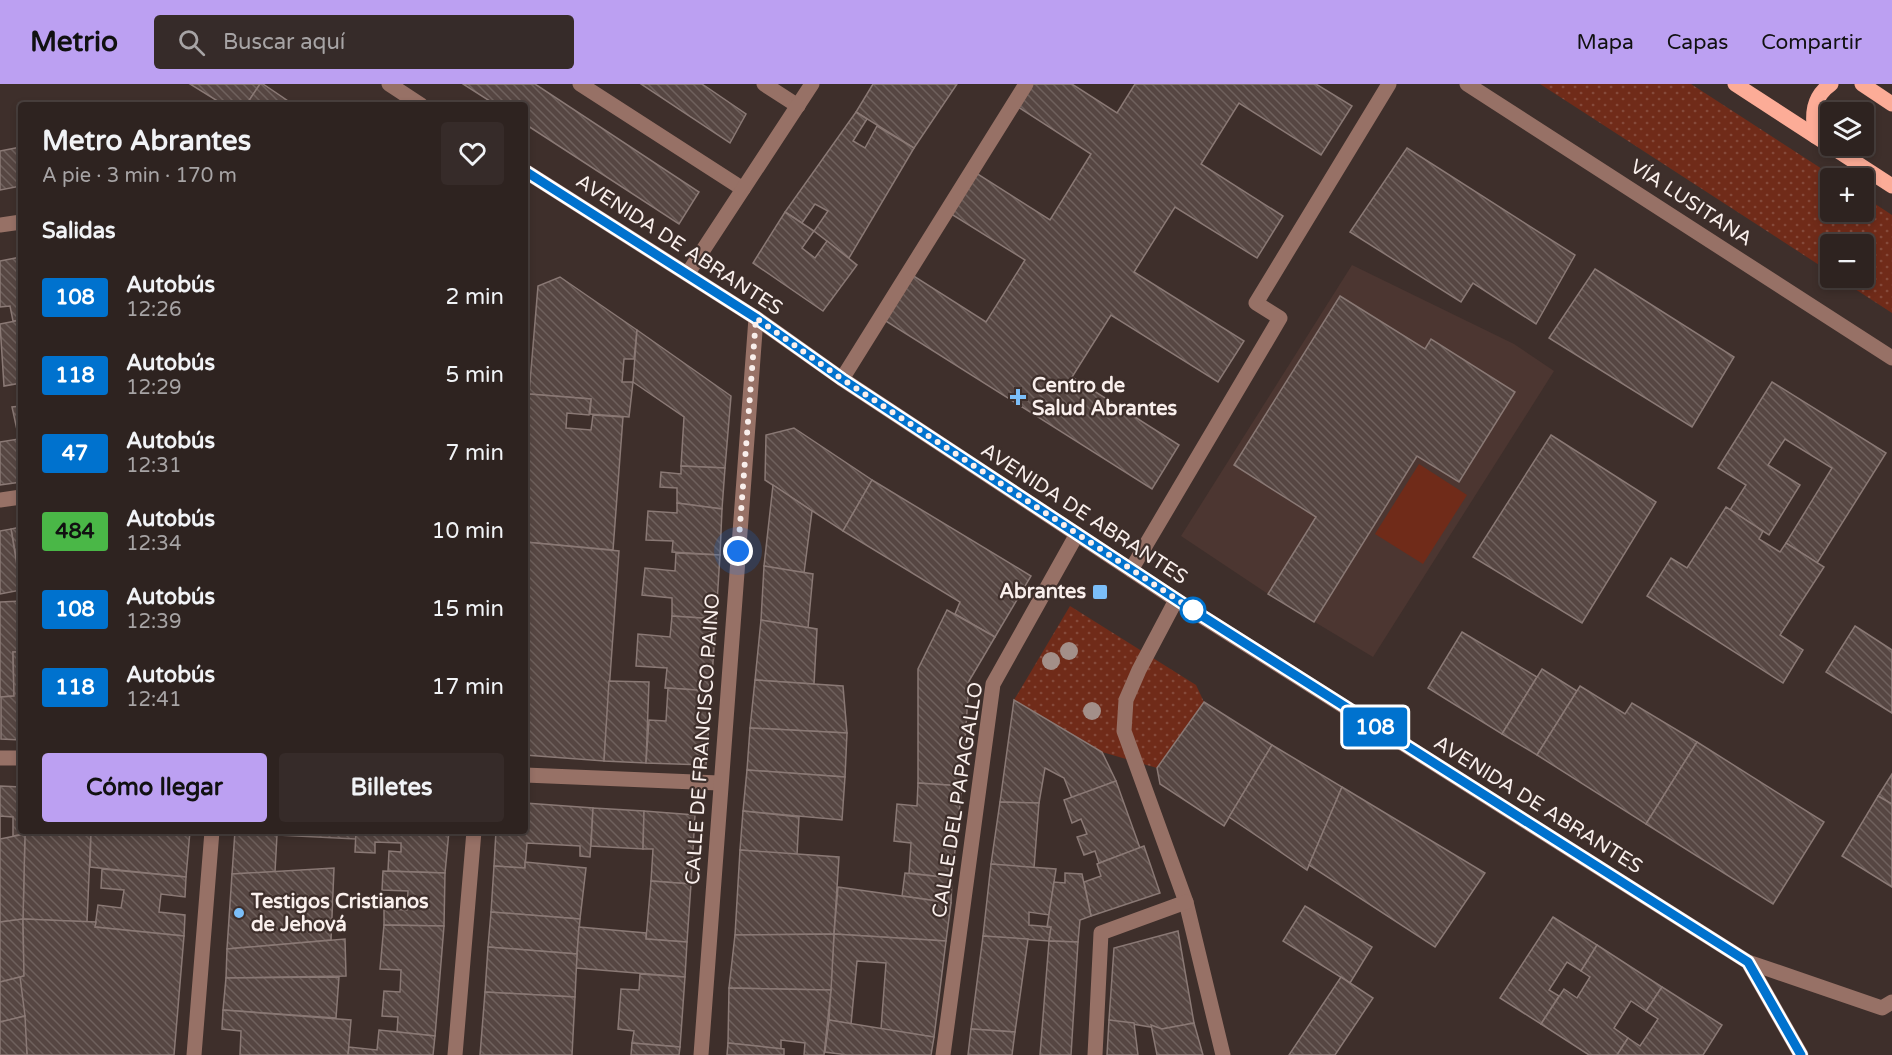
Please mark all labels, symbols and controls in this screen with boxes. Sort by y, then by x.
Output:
search box [154,15,574,69]
text: Metrio [30,25,118,59]
icon: search [175,26,208,59]
text: Buscar aquí [223,29,345,55]
text: Mapa [1577,30,1634,55]
text: Capas [1667,30,1728,55]
text: Compartir [1761,30,1862,55]
map controls [1820,102,1874,288]
button: layers [1820,102,1874,156]
button: heart [441,122,504,185]
text: Metro Abrantes [42,124,251,158]
street label: VÍA LUSITANA [1625,154,1757,251]
text: A pie · 3 min · 170 m [42,164,237,188]
button: + [1820,168,1874,222]
street label: AVENIDA DE ABRANTES [571,169,787,321]
text: Salidas [42,218,116,244]
button: − [1820,234,1874,288]
text: Autobús [126,272,215,298]
text: 2 min [445,284,504,310]
text: 108 [55,285,95,310]
text: 12:26 [126,298,181,322]
text: Autobús [126,350,215,376]
text: 5 min [445,362,504,388]
text: 118 [55,363,95,388]
place label: Centro de Salud Abrantes [1032,374,1178,421]
text: 12:29 [126,376,181,400]
marker: Centro de Salud Abrantes [1009,388,1027,406]
text: Autobús [126,428,215,454]
street label: AVENIDA DE ABRANTES [976,438,1192,590]
text: 7 min [445,440,504,466]
text: 47 [62,441,88,466]
text: 12:31 [126,454,181,478]
text: Autobús [126,506,215,532]
text: 10 min [432,518,504,544]
text: 484 [55,519,95,544]
text: 12:34 [126,532,181,556]
your location [723,536,753,566]
place label: Abrantes [999,580,1086,604]
marker: Abrantes [1091,583,1109,601]
text: Autobús [126,584,215,610]
street label: CALLE DE FRANCISCO PAINO [681,592,725,886]
text: 15 min [432,596,504,622]
text: 108 [55,597,95,622]
unlabelled marker [1180,597,1206,623]
text: 12:39 [126,610,181,634]
text: Autobús [126,662,215,688]
text: 17 min [432,674,504,700]
text: 118 [55,675,95,700]
street label: CALLE DEL PAPAGALLO [928,680,988,920]
text: 12:41 [126,688,181,712]
line badge: 108 [1340,708,1410,746]
text: 108 [1355,715,1395,740]
street label: AVENIDA DE ABRANTES [1429,731,1647,879]
button: Cómo llegar [42,753,267,822]
button: Billetes [279,753,504,822]
place label: Testigos Cristianos de Jehová [250,890,429,937]
marker: Testigos Cristianos de Jehová [232,906,246,920]

